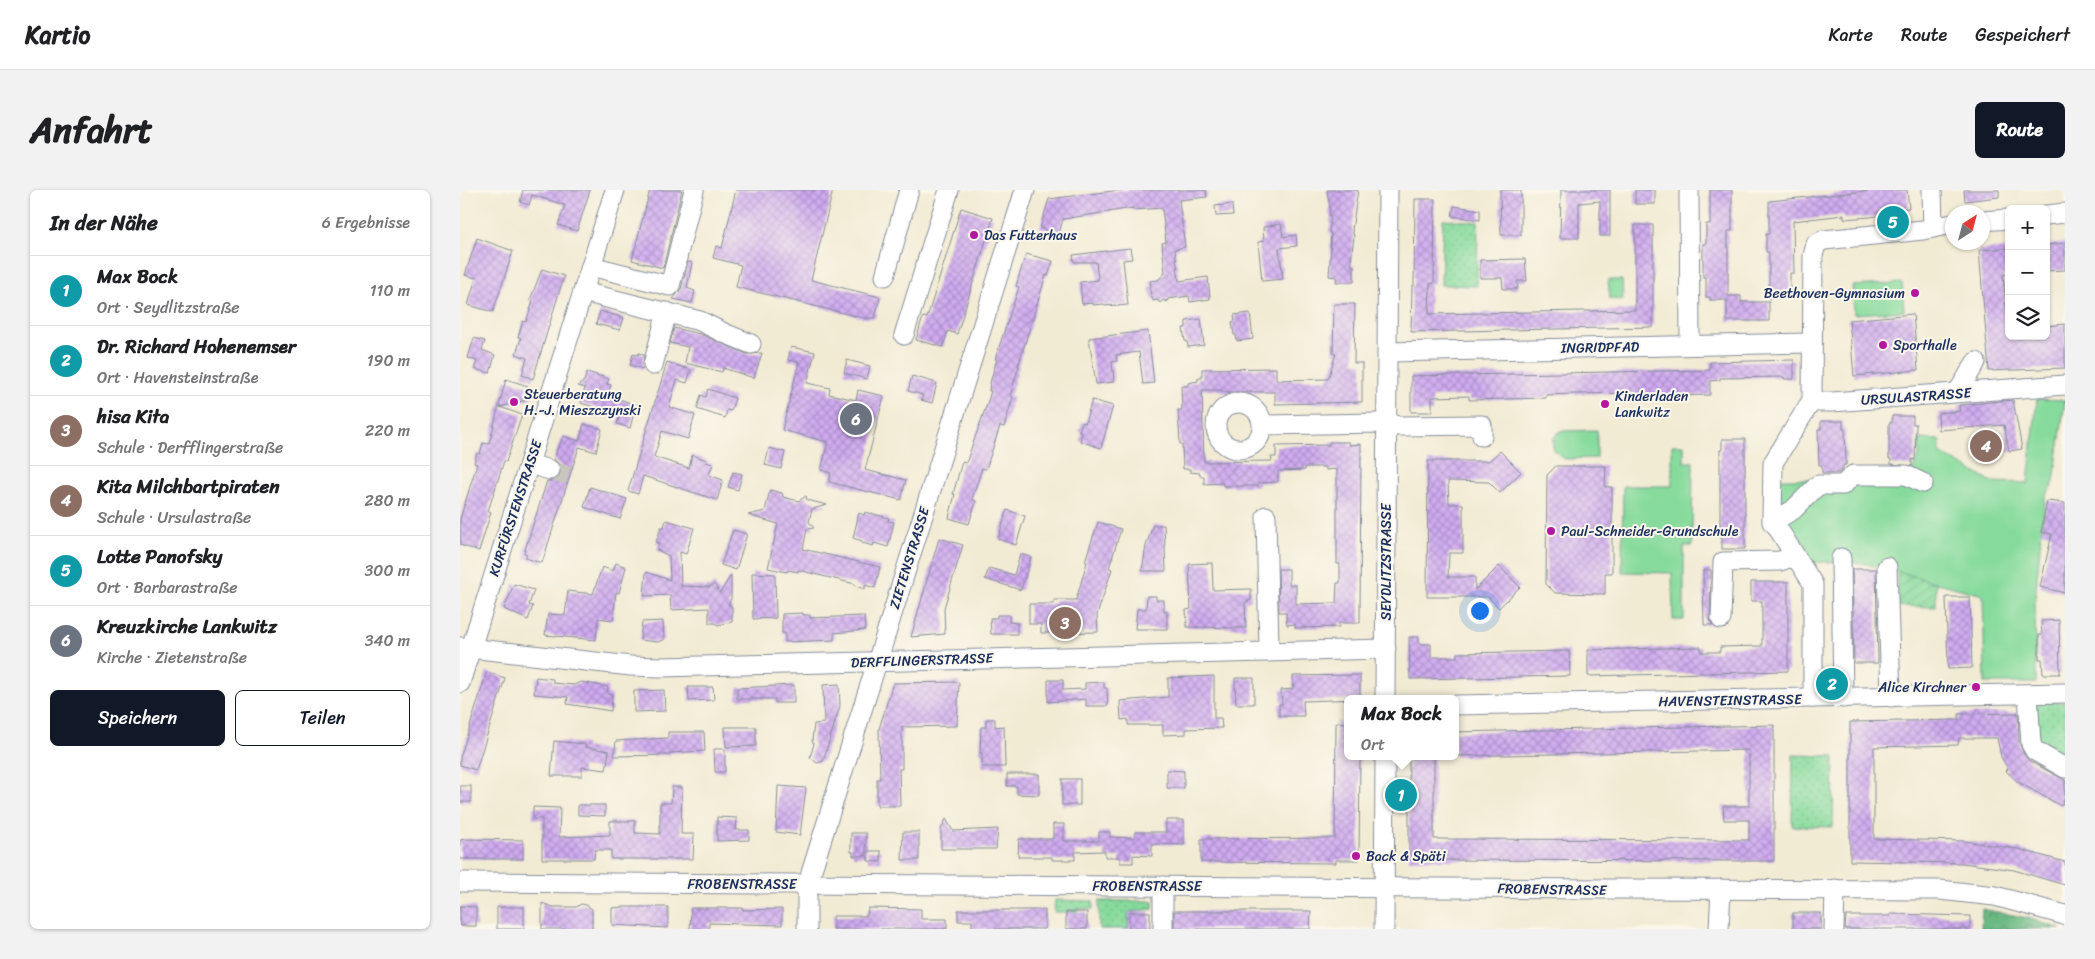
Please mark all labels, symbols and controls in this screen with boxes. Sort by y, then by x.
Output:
text: Kartio [25,14,90,56]
text: Karte [1828,19,1873,51]
text: Route [1901,19,1947,51]
text: Gespeichert [1975,19,2070,51]
text: Anfahrt [30,99,153,161]
button: Route [1975,102,2065,158]
pin: 5 [1877,203,1909,241]
text: In der Nähe [50,204,158,242]
north arrow [1945,205,1990,250]
map controls [2005,205,2050,340]
button: + [2005,205,2050,250]
text: 6 Ergebnisse [322,208,410,237]
place label: Das Futterhaus [984,223,1078,248]
marker: Das Futterhaus [968,229,980,241]
button: − [2005,250,2050,295]
text: Max Bock [97,260,178,293]
text: 1 [63,276,69,305]
text: 110 m [370,276,410,305]
place label: Beethoven-Gymnasium [1764,281,1905,306]
marker: Beethoven-Gymnasium [1909,287,1921,299]
text: Ort · Seydlitzstraße [97,293,240,322]
button: layers [2005,295,2050,340]
text: Dr. Richard Hohenemser [97,330,296,363]
place label: Sporthalle [1893,333,1957,358]
street label: INGRIDPFAD [1560,334,1640,361]
marker: Sporthalle [1877,339,1889,351]
text: 2 [61,346,71,375]
text: 190 m [367,346,410,375]
text: Ort · Havensteinstraße [97,363,258,392]
street label: URSULASTRASSE [1860,380,1973,413]
place label: Steuerberatung H.-J. Mieszczynski [524,382,642,423]
place label: Kinderladen Lankwitz [1615,384,1689,425]
marker: Steuerberatung H.-J. Mieszczynski [508,396,520,408]
marker: Kinderladen Lankwitz [1599,398,1611,410]
text: hisa Kita [97,400,169,433]
pin: 6 [840,400,872,438]
text: 3 [62,416,70,445]
text: 220 m [365,416,410,445]
pin: 4 [1970,427,2002,465]
text: Schule · Derfflingerstraße [97,433,283,462]
street label: KURFÜRSTENSTRASSE [482,435,550,580]
text: Kita Milchbartpiraten [97,470,280,503]
text: 4 [61,486,71,515]
text: 280 m [365,486,410,515]
street label: SEYDLITZSTRASSE [1374,502,1399,621]
text: Schule · Ursulastraße [97,503,251,532]
street label: ZIETENSTRASSE [882,503,937,612]
place label: Paul-Schneider-Grundschule [1561,519,1739,544]
marker: Paul-Schneider-Grundschule [1545,525,1557,537]
text: Lotte Panofsky [97,540,222,573]
text: 5 [61,556,71,585]
text: 300 m [365,556,410,585]
text: Ort · Barbarastraße [97,573,238,602]
your location [1467,598,1493,624]
pin: 3 [1049,604,1081,642]
text: Kreuzkirche Lankwitz [97,610,277,643]
text: 6 [61,626,71,655]
text: 340 m [365,626,410,655]
text: Kirche · Zietenstraße [97,643,247,672]
street label: DERFFLINGERSTRASSE [850,645,995,675]
pin: 2 [1816,665,1848,703]
place label: Alice Kirchner [1877,675,1967,700]
marker: Alice Kirchner [1970,681,1982,693]
street label: HAVENSTEINSTRASSE [1658,687,1803,714]
button: Speichern [50,690,225,746]
button: Teilen [235,690,410,746]
popup [1344,695,1459,760]
text: Max Bock [1361,697,1442,730]
text: Ort [1361,730,1385,759]
pin: 1 [1385,776,1417,814]
place label: Back & Späti [1366,844,1447,869]
marker: Back & Späti [1350,850,1362,862]
street label: FROBENSTRASSE [687,872,798,897]
street label: FROBENSTRASSE [1092,874,1203,899]
street label: FROBENSTRASSE [1497,876,1608,903]

